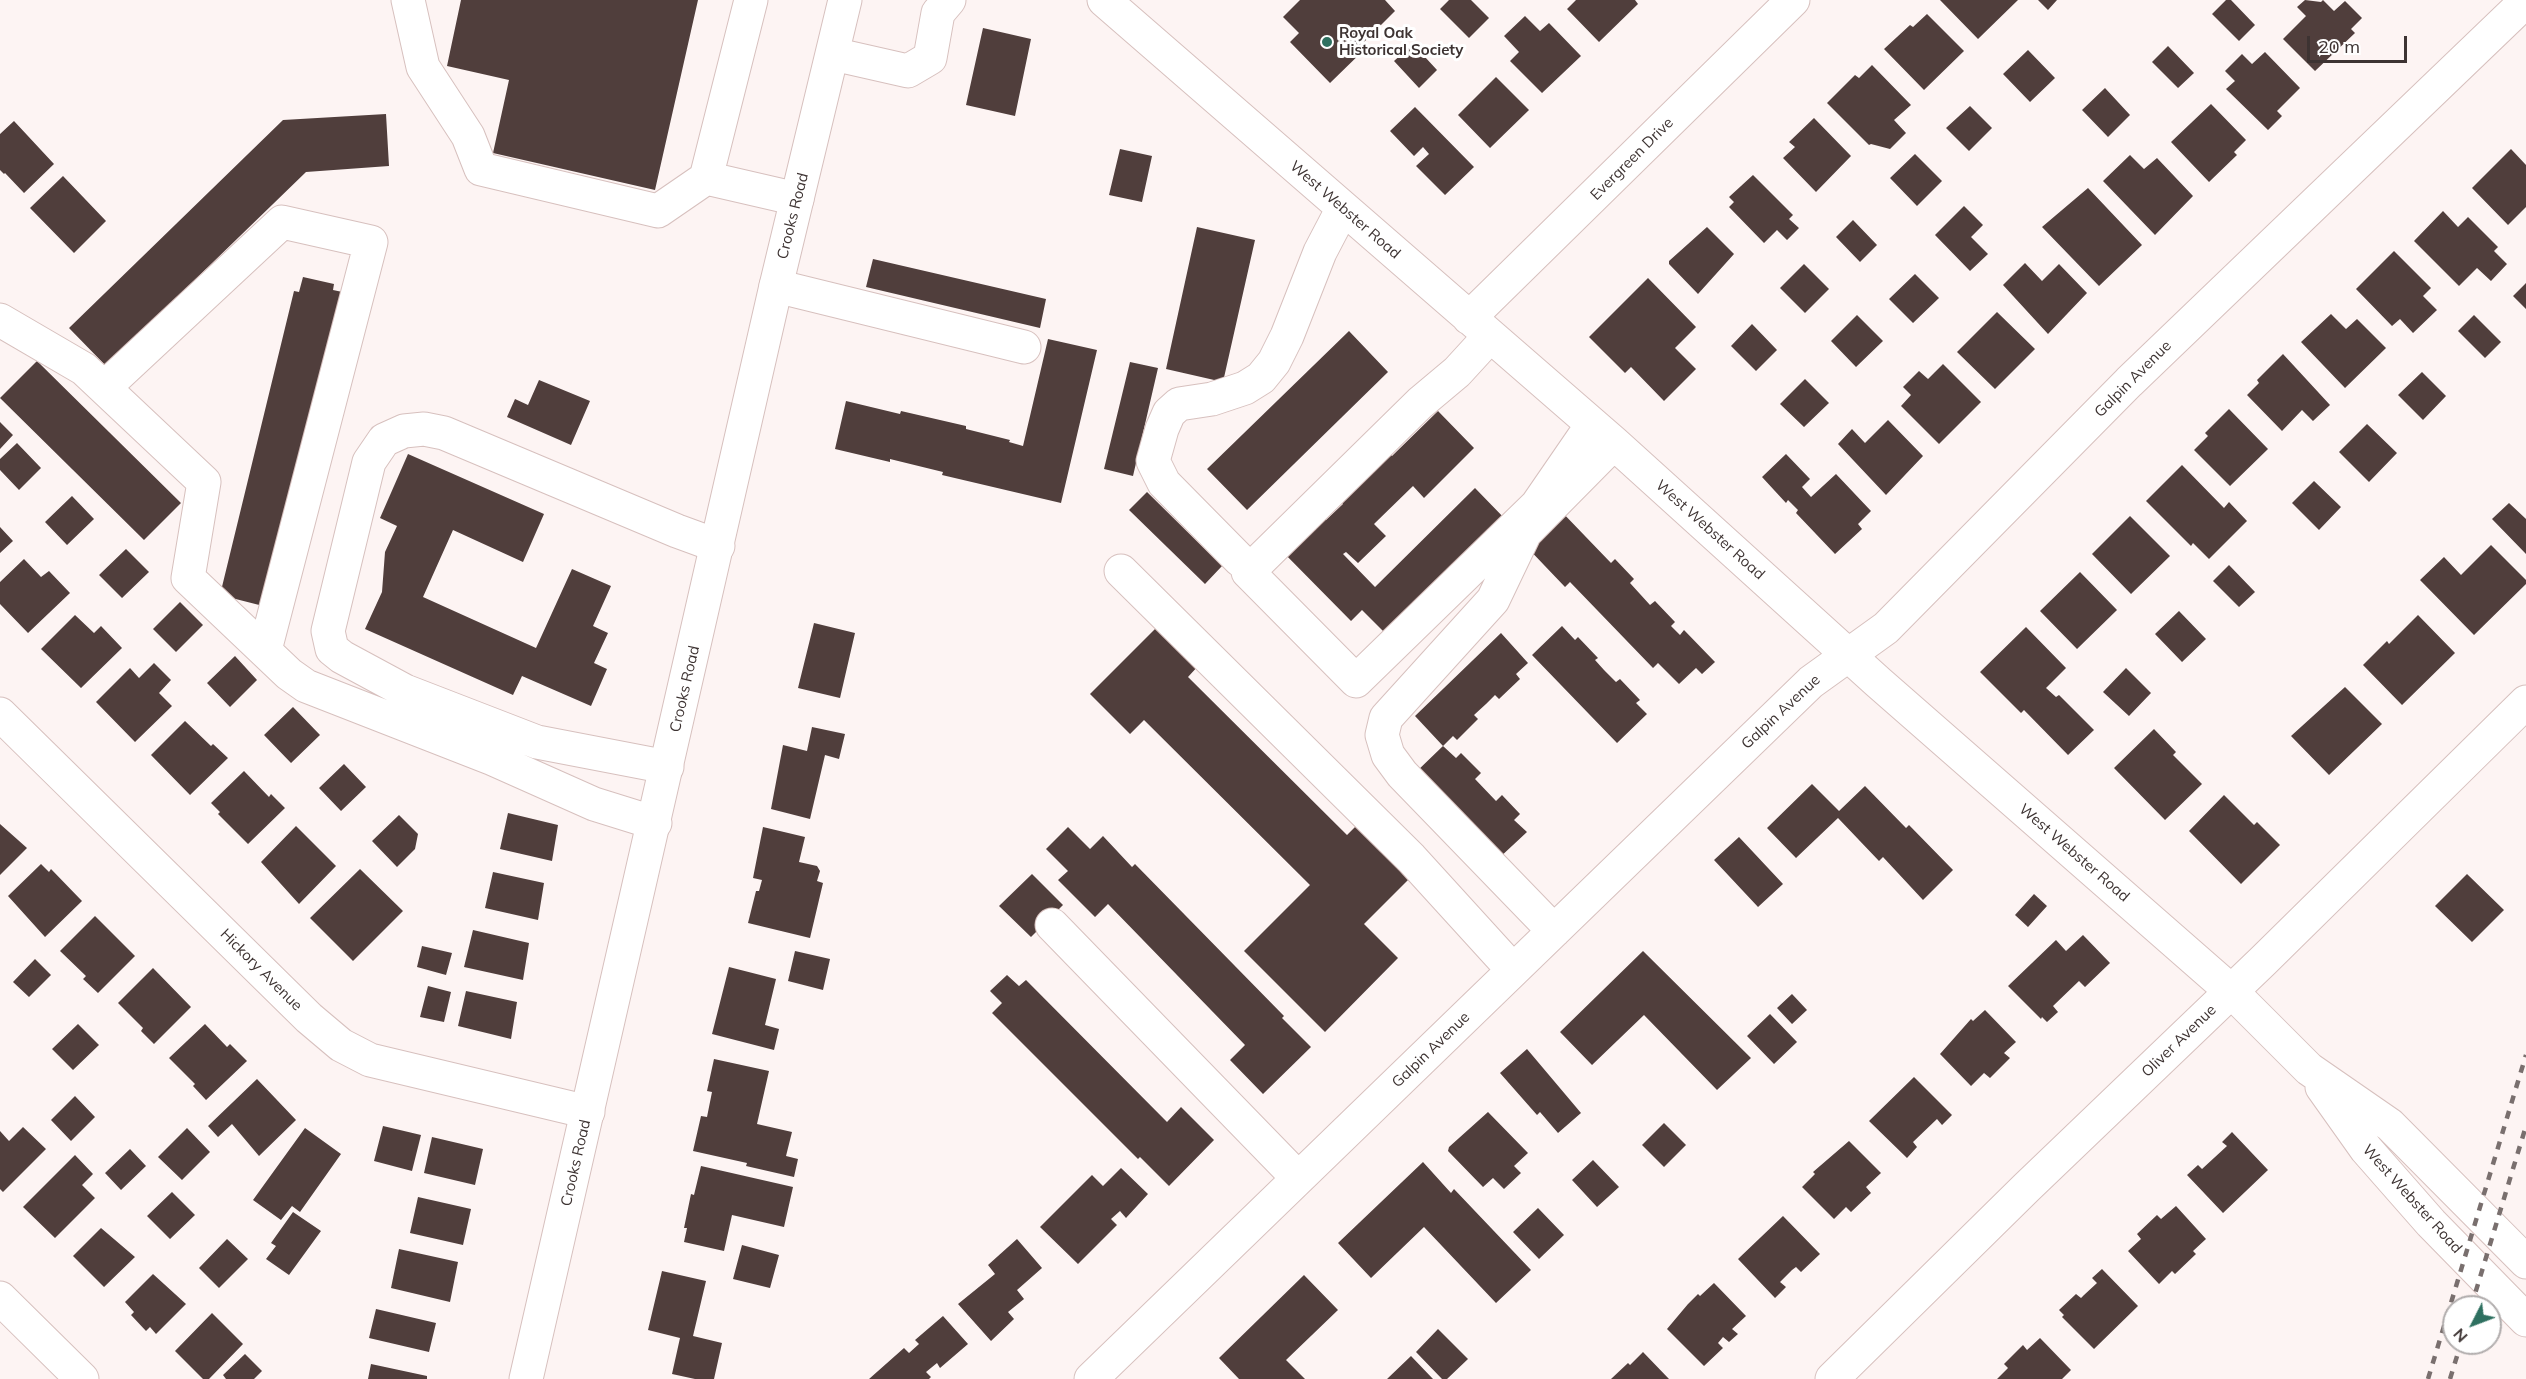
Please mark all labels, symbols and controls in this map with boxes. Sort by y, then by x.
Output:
place label: Royal Oak Historical Society [1339,24,1463,59]
scale bar [2310,24,2410,62]
marker: Royal Oak Historical Society [1320,35,1334,49]
text: 20 m [2318,35,2360,58]
street label: Evergreen Drive [1587,114,1677,204]
street label: West Webster Road [1286,157,1404,263]
street label: Crooks Road [774,171,812,261]
street label: Galpin Avenue [2091,337,2175,421]
street label: West Webster Road [1652,476,1768,584]
street label: Crooks Road [666,644,704,734]
street label: Galpin Avenue [1738,671,1824,753]
street label: West Webster Road [2015,800,2133,906]
street label: Hickory Avenue [216,925,306,1015]
street label: Oliver Avenue [2138,1001,2220,1081]
street label: Galpin Avenue [1388,1008,1474,1092]
street label: Crooks Road [557,1118,595,1208]
street label: West Webster Road [2358,1141,2466,1257]
north arrow [2442,1295,2502,1355]
text: N [2449,1325,2472,1347]

